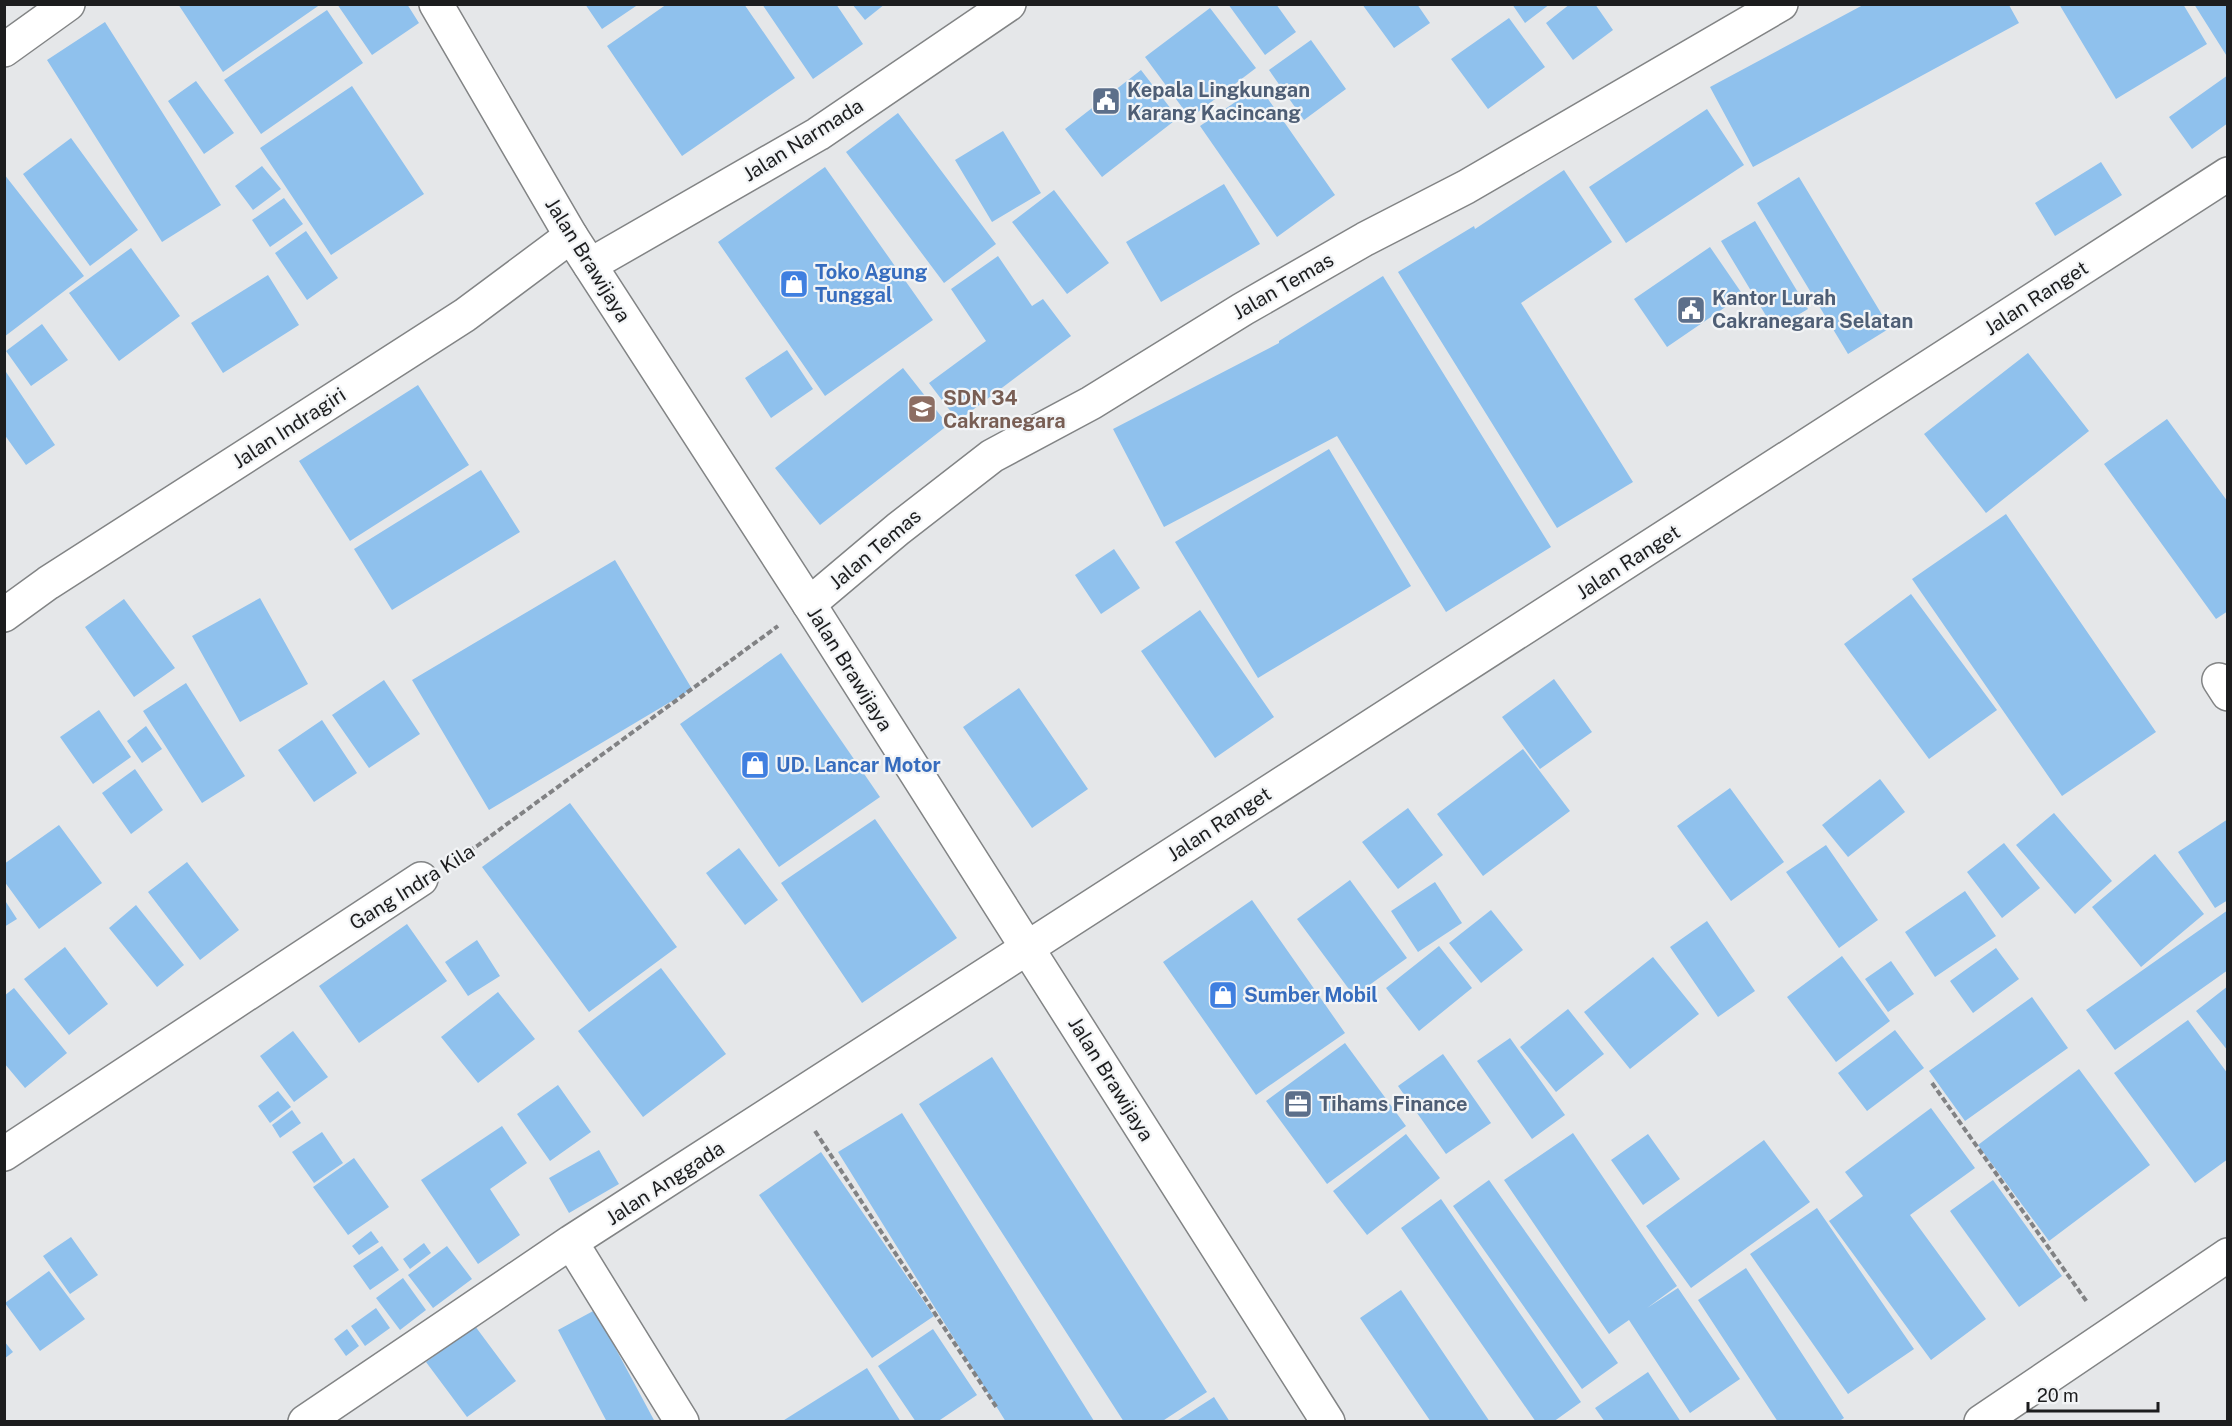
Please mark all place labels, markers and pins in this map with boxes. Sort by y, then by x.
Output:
place label: Kepala Lingkungan Karang Kacincang [1127,78,1310,125]
public building icon: Kepala Lingkungan Karang Kacincang [1090,85,1122,117]
place label: Toko Agung Tunggal [815,260,928,307]
shop icon: Toko Agung Tunggal [778,268,810,300]
place label: Kantor Lurah Cakranegara Selatan [1712,286,1913,333]
public building icon: Kantor Lurah Cakranegara Selatan [1675,294,1707,326]
place label: SDN 34 Cakranegara [943,386,1066,433]
school or university icon: SDN 34 Cakranegara [906,393,938,425]
shop icon: UD. Lancar Motor [739,749,771,781]
place label: UD. Lancar Motor [776,753,941,777]
shop icon: Sumber Mobil [1207,979,1239,1011]
place label: Sumber Mobil [1244,983,1378,1007]
office icon: Tihams Finance [1282,1088,1314,1120]
place label: Tihams Finance [1319,1092,1468,1116]

